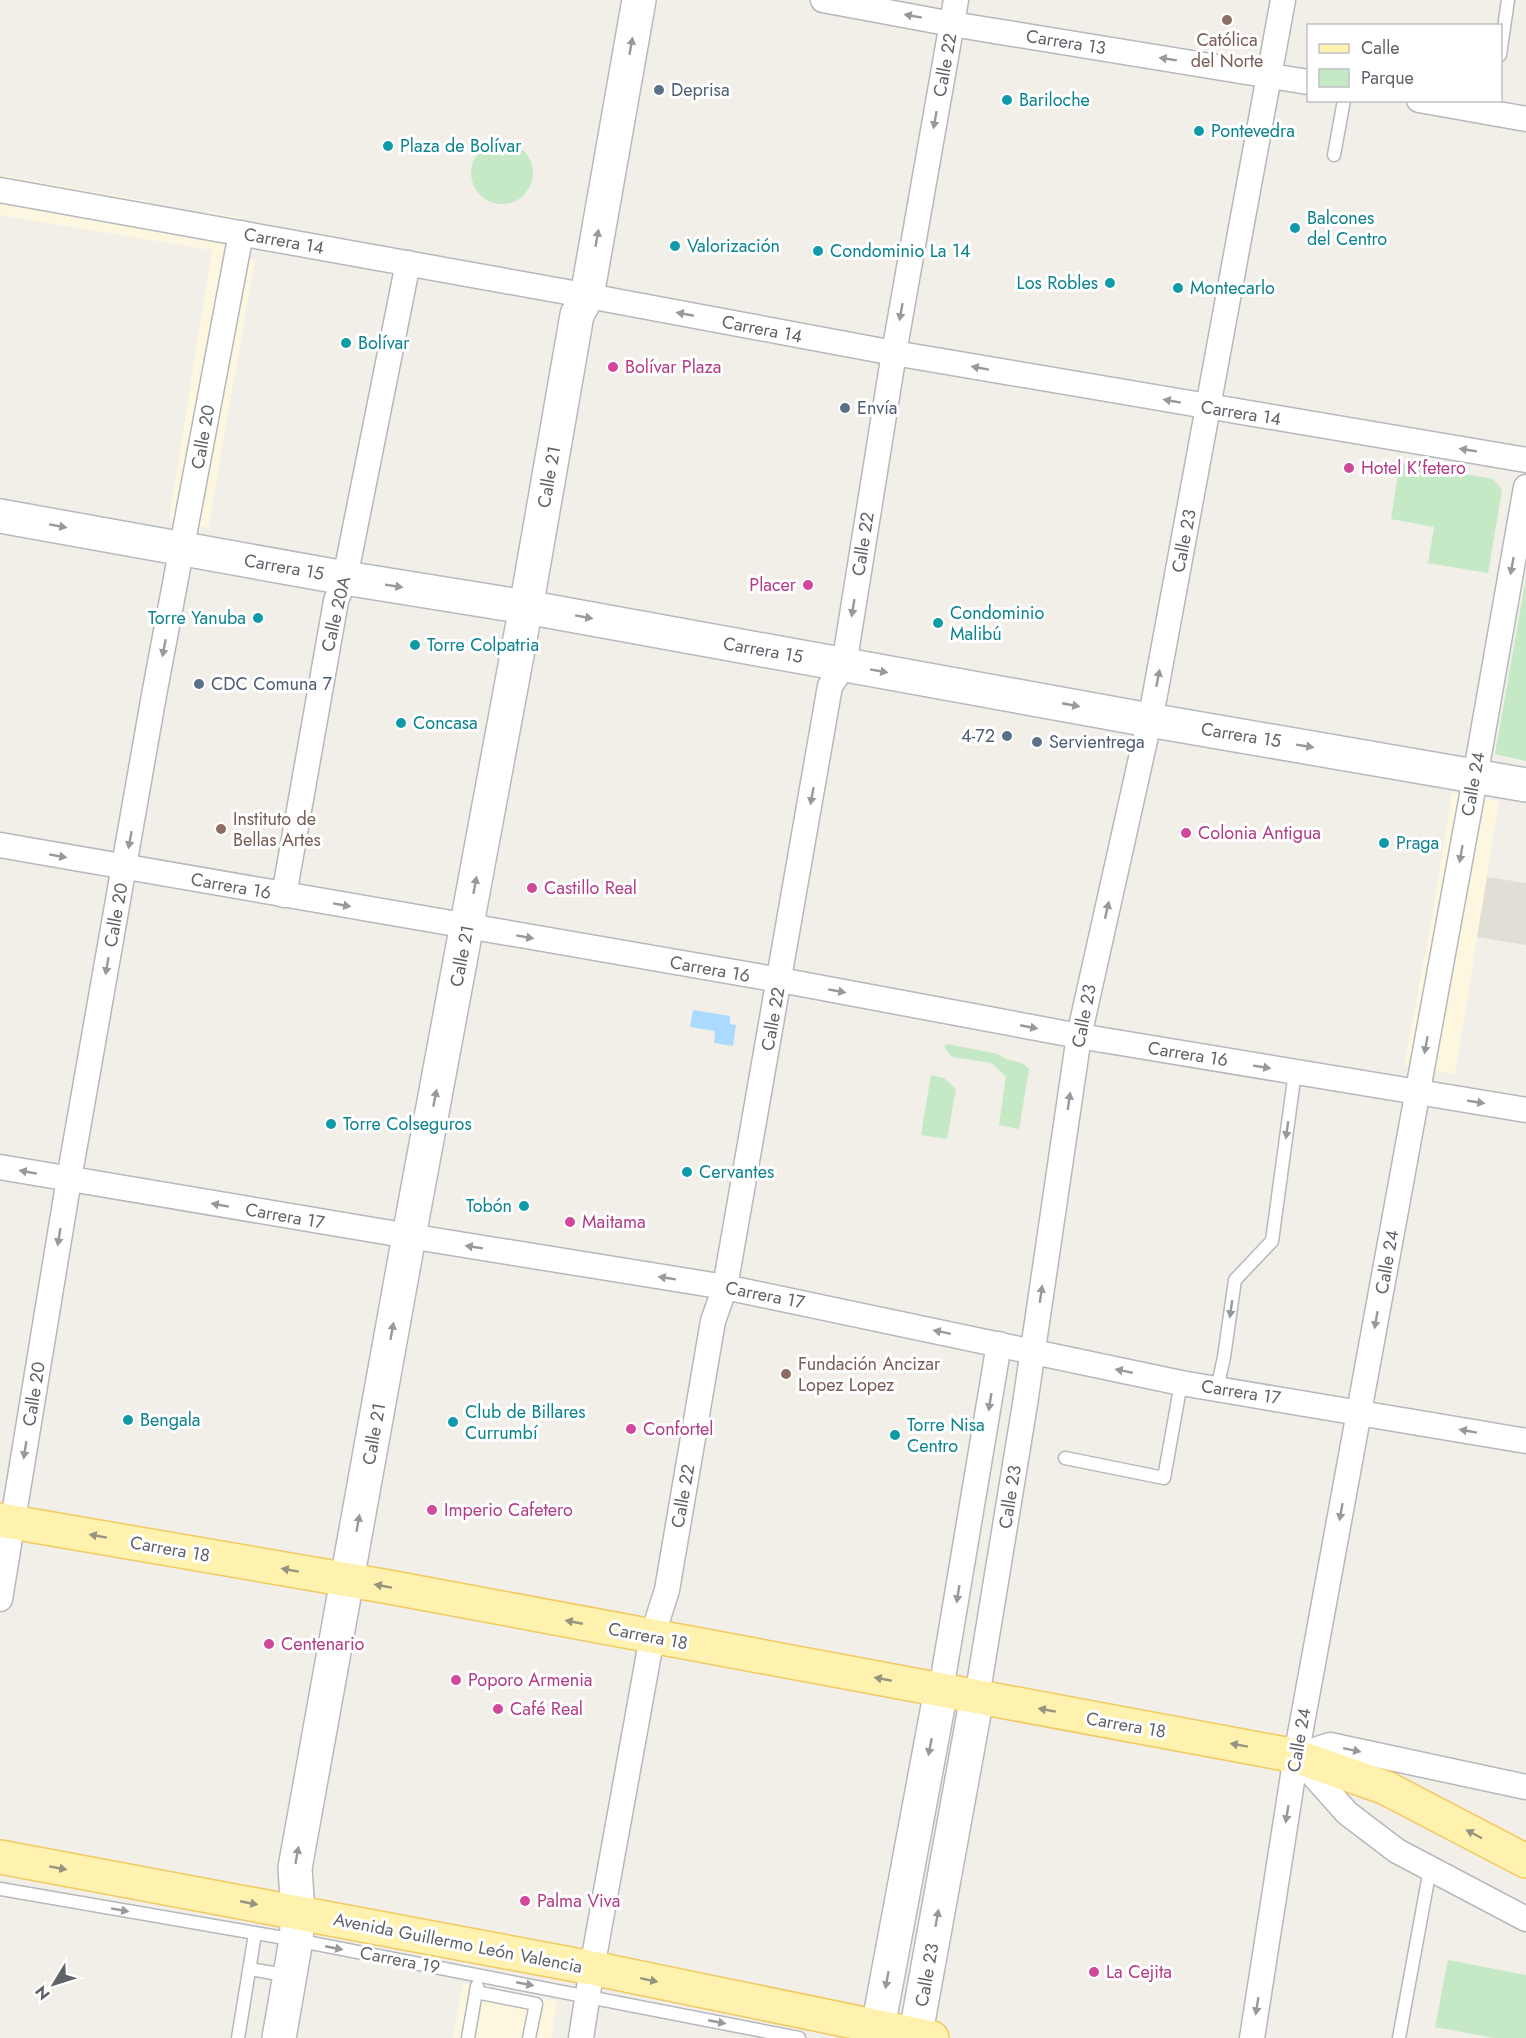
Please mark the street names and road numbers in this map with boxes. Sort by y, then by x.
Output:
street label: Carrera 13 [1024,23,1108,61]
street label: Calle 22 [927,31,963,99]
street label: Carrera 14 [242,221,326,261]
street label: Carrera 14 [720,308,804,350]
street label: Carrera 14 [1199,394,1283,432]
street label: Calle 20 [185,403,221,471]
street label: Calle 21 [531,444,567,510]
street label: Calle 23 [1165,507,1203,575]
street label: Calle 22 [845,510,881,578]
street label: Carrera 15 [242,547,326,587]
street label: Calle 20A [315,574,357,654]
street label: Carrera 15 [721,630,805,670]
street label: Carrera 15 [1199,716,1283,754]
street label: Calle 24 [1455,750,1491,818]
street label: Carrera 16 [189,866,273,906]
street label: Calle 20 [98,881,134,949]
street label: Calle 21 [443,923,481,989]
street label: Carrera 16 [668,949,752,989]
street label: Calle 23 [1065,982,1103,1050]
street label: Calle 22 [755,985,791,1053]
street label: Carrera 16 [1146,1035,1230,1073]
street label: Carrera 17 [243,1196,327,1236]
street label: Calle 24 [1369,1228,1405,1296]
street label: Carrera 17 [723,1275,807,1316]
street label: Calle 20 [16,1360,52,1428]
street label: Carrera 17 [1199,1373,1283,1411]
street label: Calle 21 [356,1401,392,1467]
street label: Calle 22 [665,1462,701,1530]
street label: Calle 23 [992,1463,1028,1531]
street label: Carrera 18 [128,1529,212,1569]
street label: Carrera 18 [606,1616,690,1656]
street label: Carrera 18 [1084,1705,1168,1745]
street label: Calle 24 [1281,1706,1317,1774]
street label: Avenida Guillermo León Valencia [331,1906,585,1980]
street label: Carrera 19 [358,1940,442,1980]
street label: Calle 23 [909,1941,945,2009]

